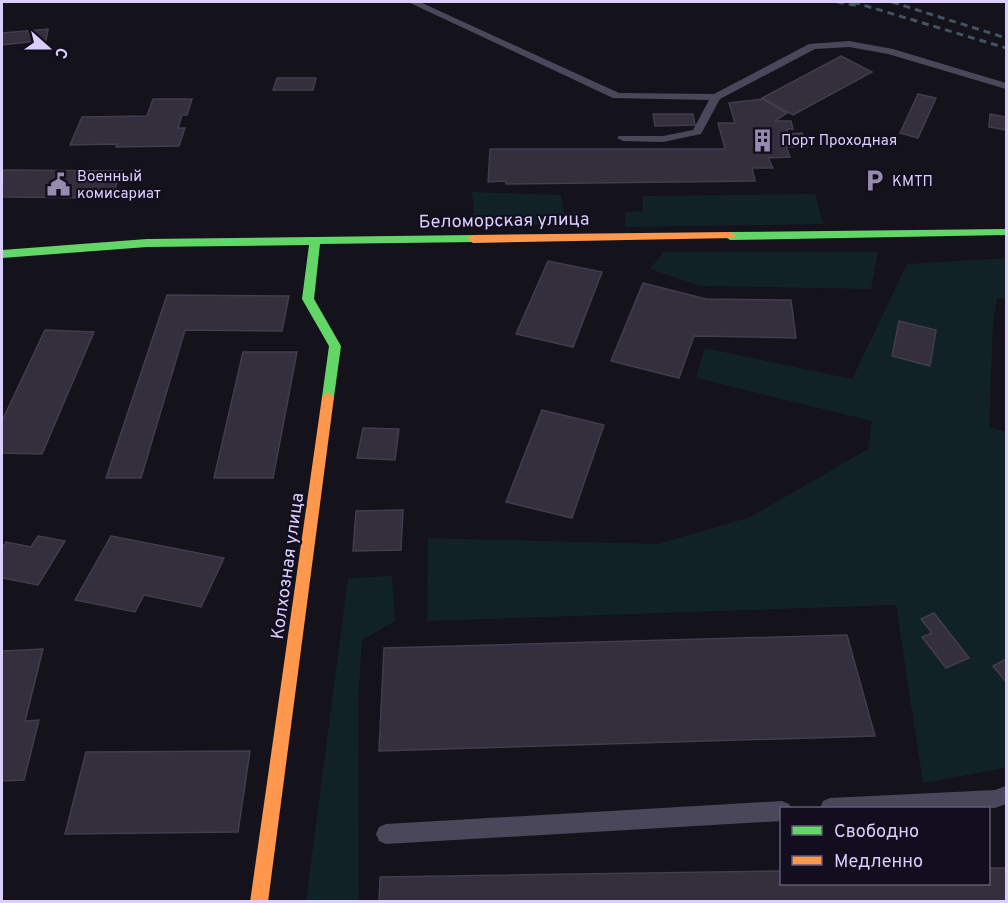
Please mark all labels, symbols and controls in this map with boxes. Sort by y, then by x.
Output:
north arrow [18,18,78,78]
text: С [49,44,71,61]
building icon: Порт Проходная [750,127,776,153]
place label: Порт Проходная [781,132,897,151]
place label: Военный комисариат [77,168,161,204]
parking icon: КМТП [861,168,887,194]
public building icon: Военный комисариат [46,172,72,198]
place label: КМТП [892,173,933,192]
street label: Беломорская улица [418,209,590,234]
street label: Колхозная улица [267,491,310,641]
legend [780,807,990,885]
text: Свободно [834,821,919,844]
text: Медленно [834,851,923,874]

